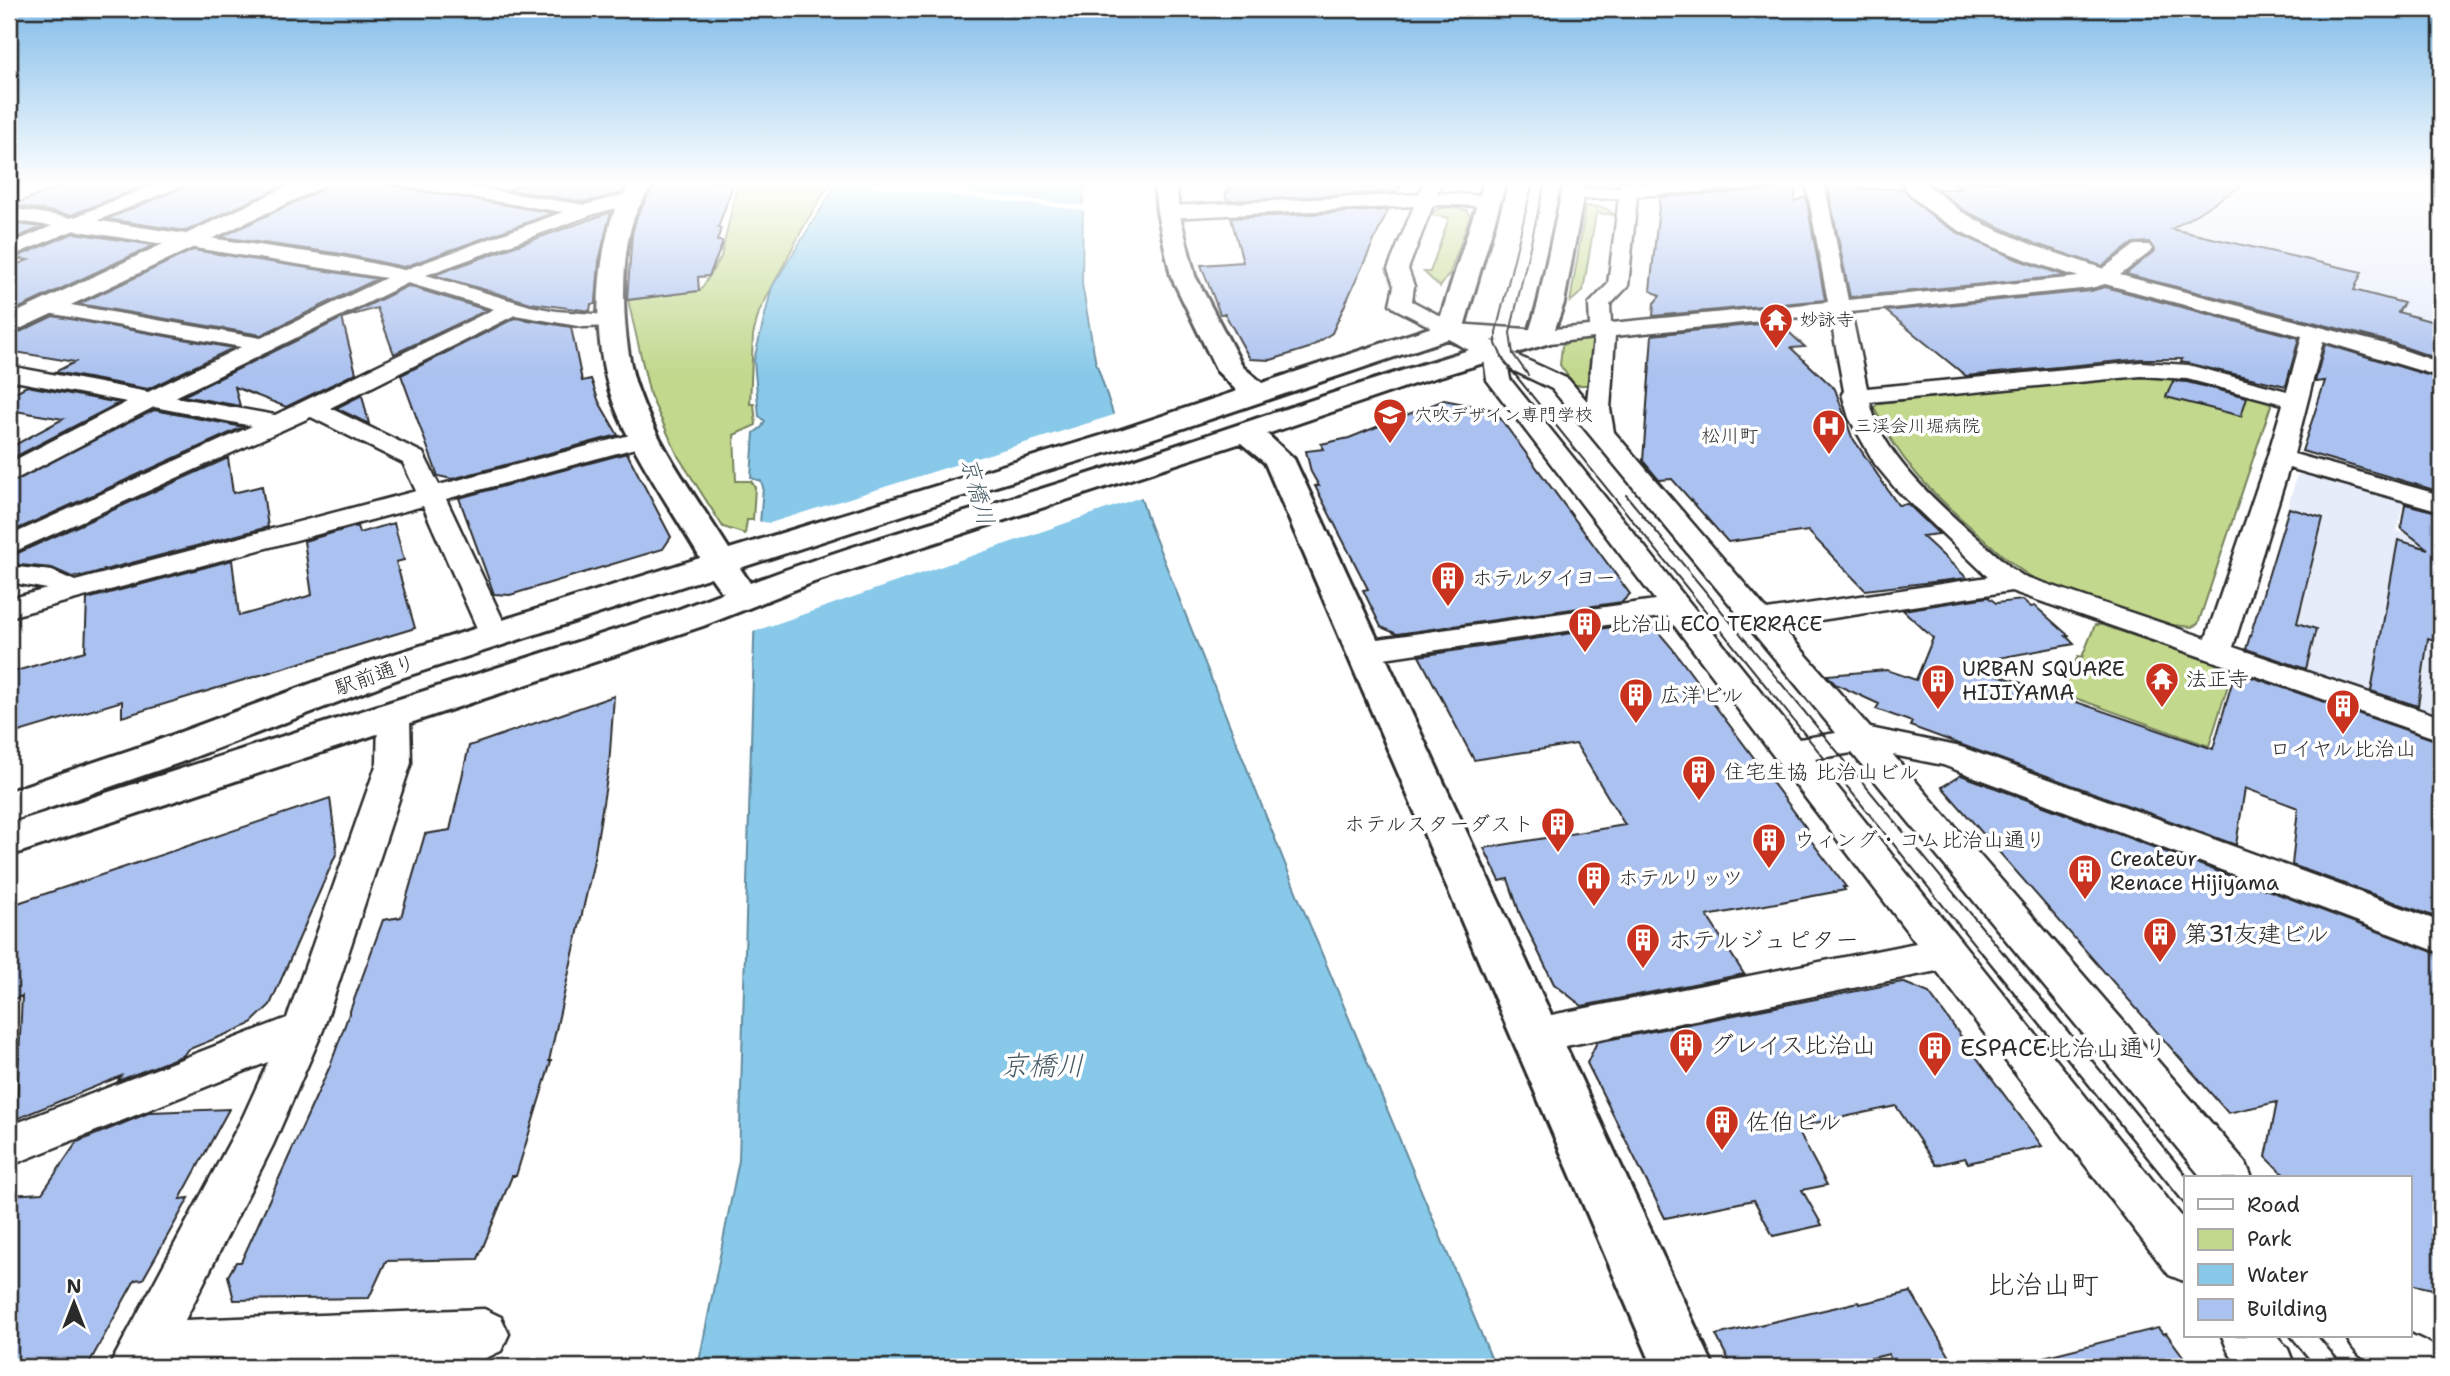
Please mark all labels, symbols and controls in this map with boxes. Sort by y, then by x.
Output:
temple icon: 妙詠寺 [1757,301,1795,350]
place label: 妙詠寺 [1800,308,1854,332]
school or university icon: 穴吹デザイン専門学校 [1371,396,1409,445]
place label: 穴吹デザイン専門学校 [1414,403,1593,427]
hospital icon: 三渓会川堀病院 [1810,407,1848,456]
place label: 三渓会川堀病院 [1854,414,1980,438]
district label: 松川町 [1701,423,1759,448]
water label: 京橋川 [955,454,1001,528]
building icon: ホテルタイヨー [1429,559,1467,608]
place label: ホテルタイヨー [1472,564,1616,592]
building icon: 比治山 ECO TERRACE [1566,605,1604,654]
place label: 比治山 ECO TERRACE [1610,610,1822,638]
street label: 駅前通り [331,648,419,702]
place label: URBAN SQUARE HIJIYAMA [1962,655,2125,707]
temple icon: 法正寺 [2143,660,2181,709]
building icon: URBAN SQUARE HIJIYAMA [1919,662,1957,711]
place label: 法正寺 [2186,665,2249,693]
building icon: 広洋ビル [1617,676,1655,725]
place label: 広洋ビル [1660,681,1744,709]
building icon: ロイヤル比治山 [2324,687,2362,736]
place label: ロイヤル比治山 [2270,735,2416,763]
building icon: 住宅生協 比治山ビル [1680,753,1718,802]
place label: 住宅生協 比治山ビル [1724,758,1920,786]
building icon: ホテルスターダスト [1539,805,1577,854]
place label: ホテルスターダスト [1344,810,1534,838]
building icon: ウィング・コム比治山通り [1750,821,1788,870]
place label: ウィング・コム比治山通り [1794,826,2046,854]
place label: Createur Renace Hijiyama [2110,845,2279,897]
building icon: Createur Renace Hijiyama [2066,852,2104,901]
building icon: ホテルリッツ [1575,859,1613,908]
place label: ホテルリッツ [1618,864,1743,892]
building icon: 第31友建ビル [2141,915,2179,964]
place label: 第31友建ビル [2184,918,2329,950]
building icon: ホテルジュピター [1624,921,1662,970]
place label: ホテルジュピター [1668,924,1859,956]
building icon: グレイス比治山 [1667,1026,1705,1075]
place label: グレイス比治山 [1710,1029,1876,1061]
building icon: ESPACE比治山通り [1916,1029,1954,1078]
place label: ESPACE比治山通り [1960,1032,2167,1064]
water label: 京橋川 [1000,1046,1084,1084]
building icon: 佐伯ビル [1703,1103,1741,1152]
place label: 佐伯ビル [1746,1106,1842,1138]
legend [2184,1176,2412,1338]
text: Road [2247,1191,2300,1219]
text: Park [2247,1225,2292,1253]
text: Water [2247,1261,2309,1289]
district label: 比治山町 [1987,1265,2099,1303]
north arrow [38,1268,108,1338]
text: N [66,1274,82,1299]
text: Building [2247,1295,2327,1323]

